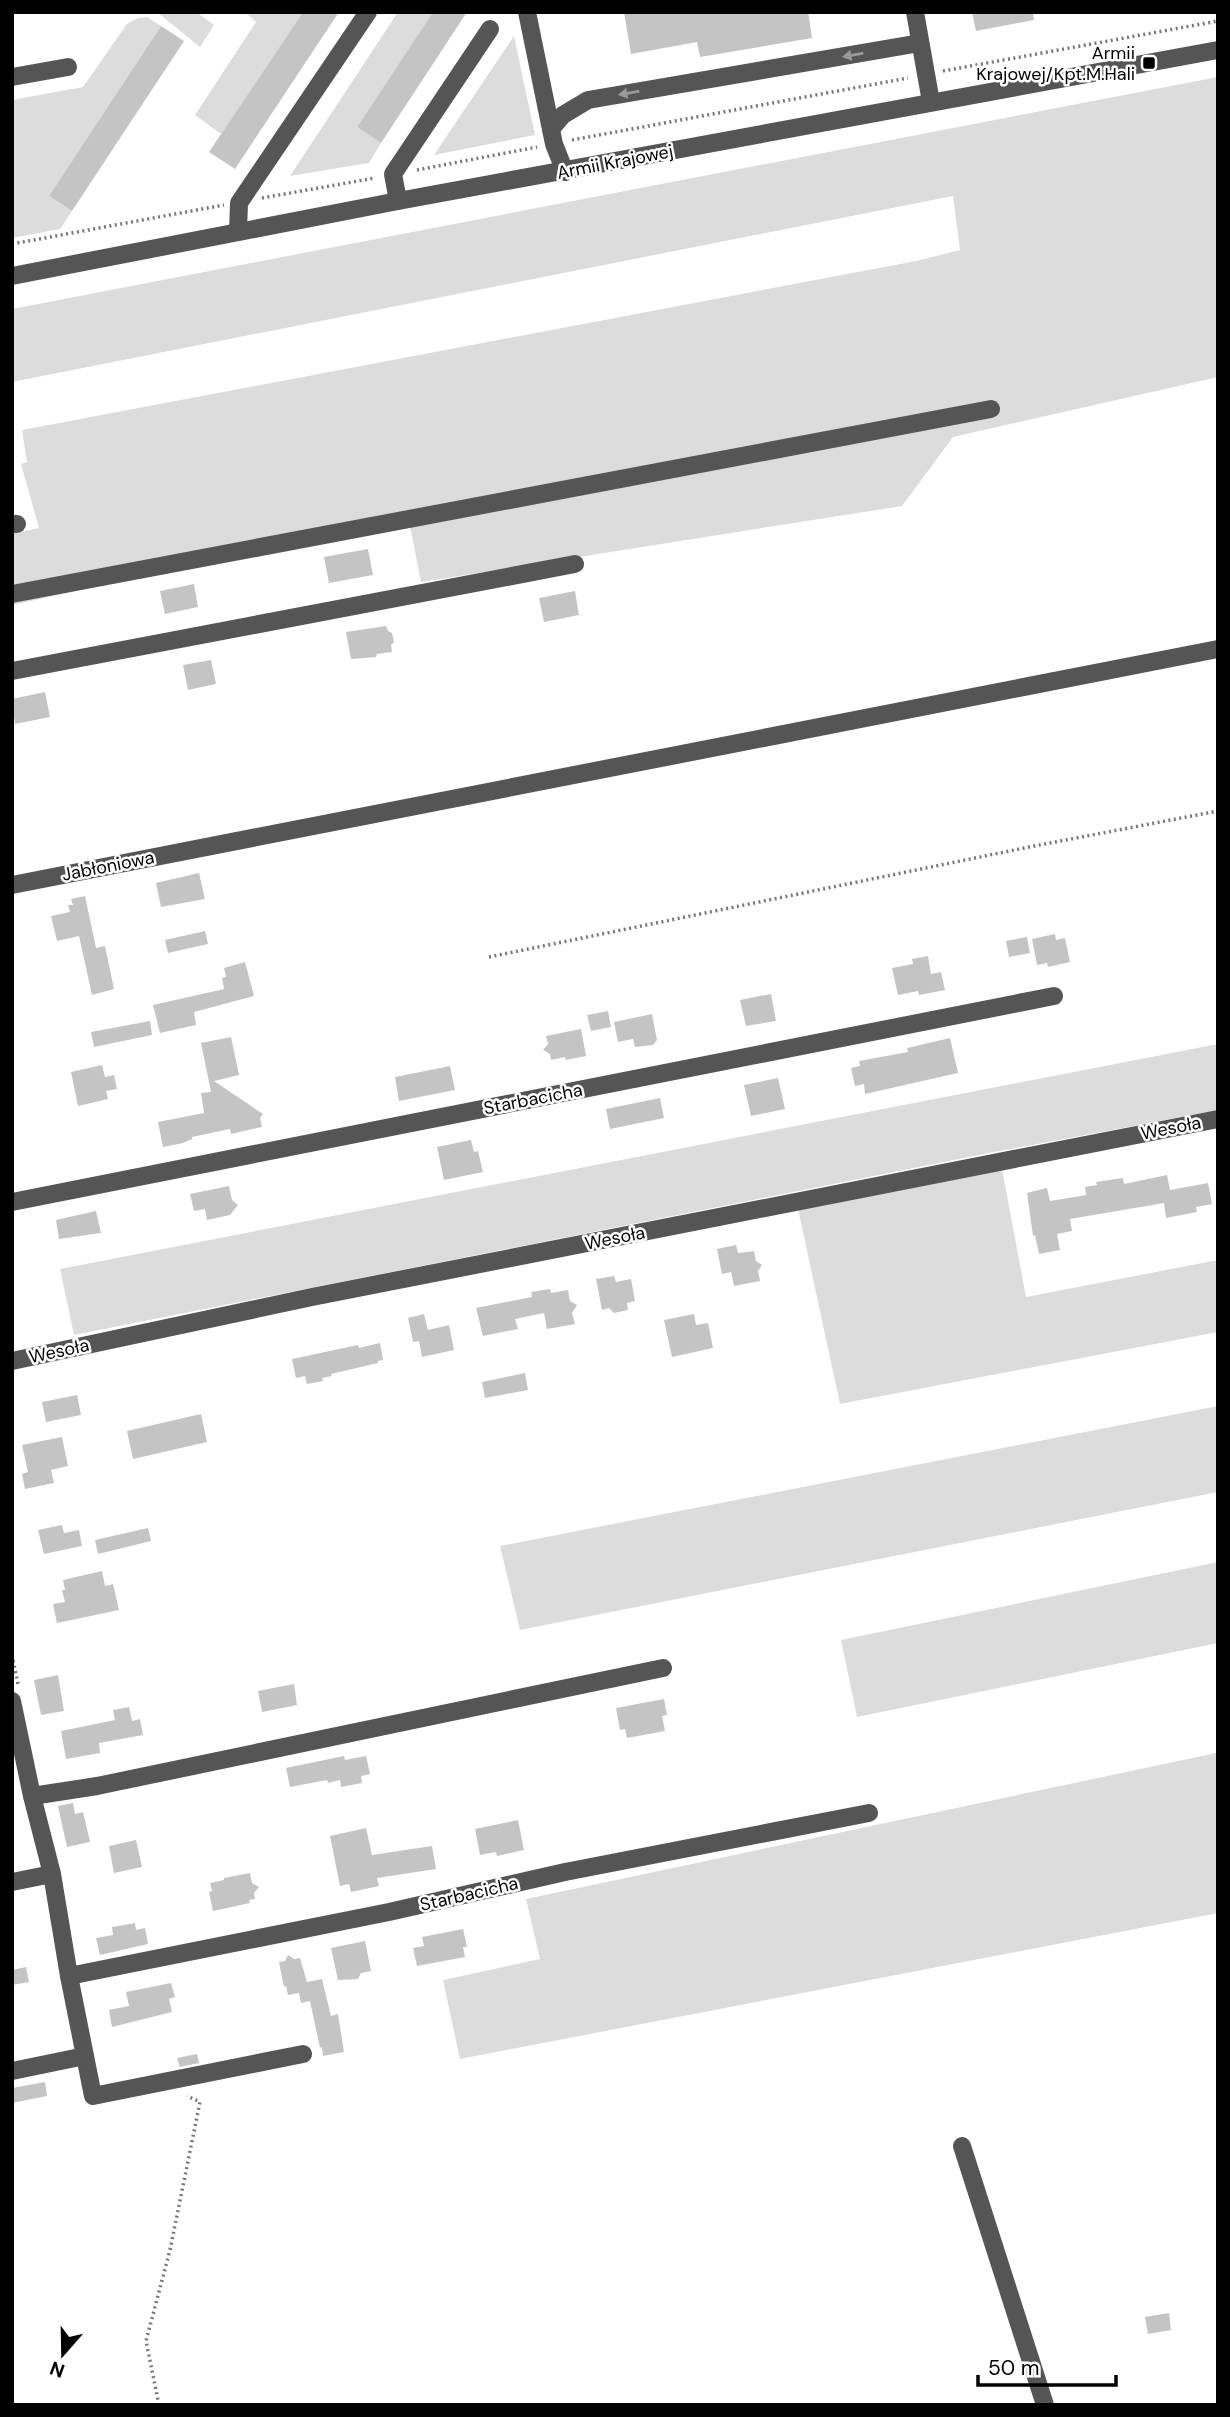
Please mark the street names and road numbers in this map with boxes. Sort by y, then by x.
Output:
street label: Armii Krajowej [555,139,675,185]
street label: Jabłoniowa [60,845,156,887]
street label: Starbacicha [482,1078,584,1120]
street label: Wesoła [1139,1110,1203,1146]
street label: Wesoła [583,1220,647,1256]
street label: Wesoła [27,1333,91,1369]
street label: Starbacicha [418,1871,520,1917]

